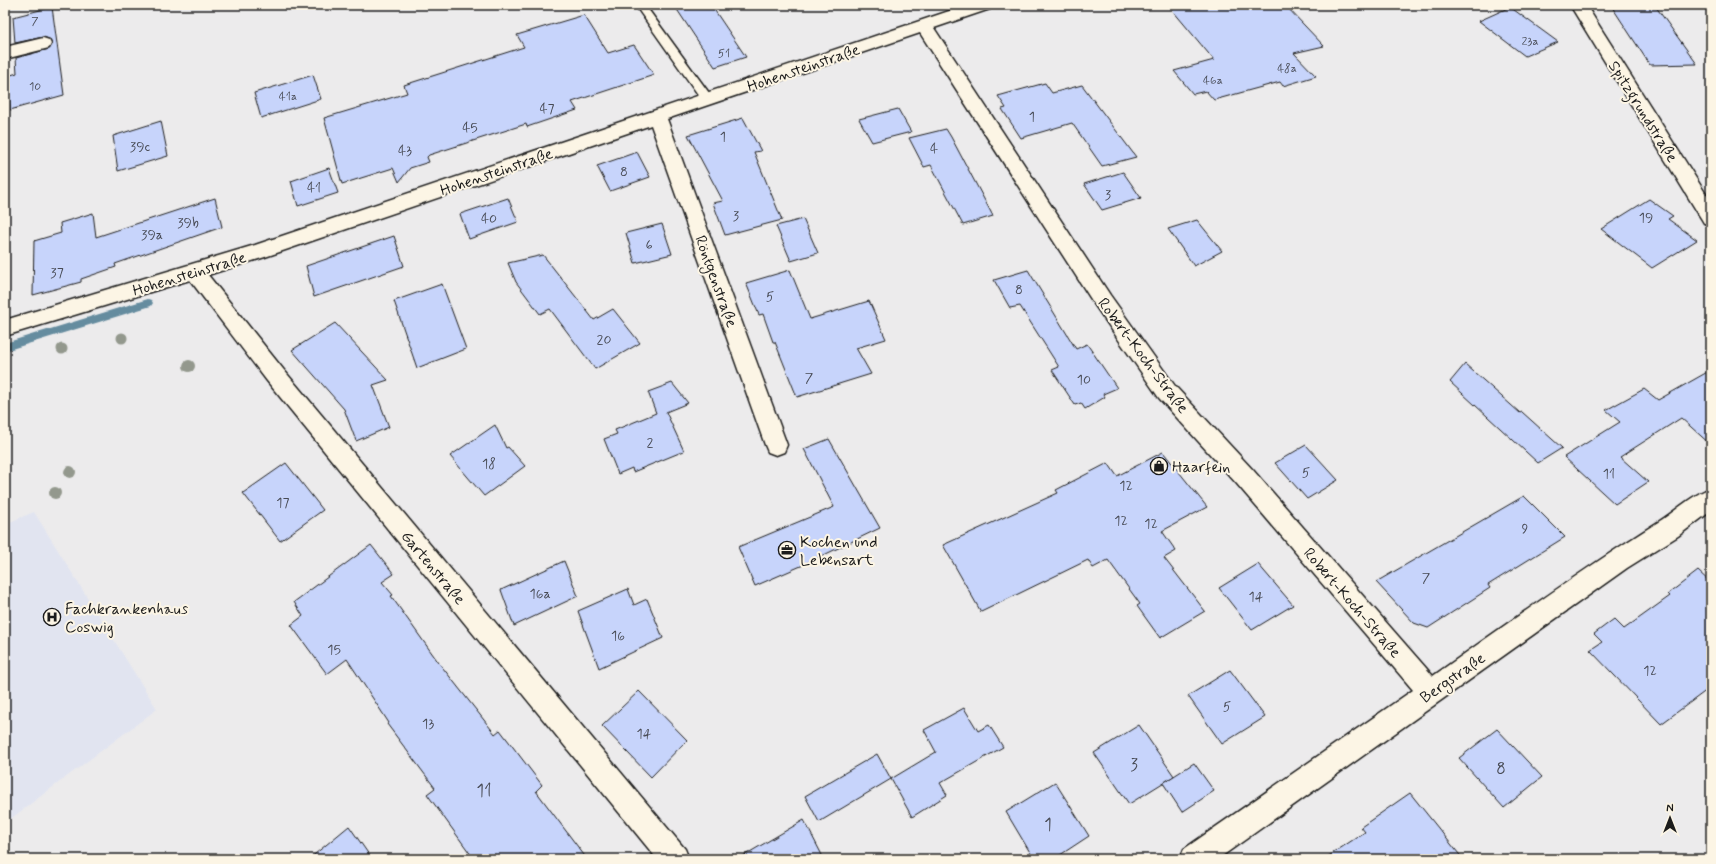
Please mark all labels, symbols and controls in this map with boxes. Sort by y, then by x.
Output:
house number: 7 [31,14,39,30]
house number: 23a [1521,34,1539,50]
street label: Hohensteinstraße [744,39,863,98]
house number: 51 [718,46,730,62]
street label: Spitzgrundstraße [1602,57,1682,167]
house number: 48a [1277,61,1297,77]
house number: 46a [1203,73,1223,89]
house number: 10 [29,79,41,95]
house number: 41a [279,89,297,105]
house number: 47 [539,100,555,118]
house number: 1 [1029,108,1035,126]
house number: 45 [462,119,478,137]
house number: 1 [720,128,726,146]
house number: 39c [130,138,150,156]
house number: 4 [930,140,938,158]
house number: 43 [398,142,412,160]
street label: Hohensteinstraße [437,143,556,202]
house number: 8 [620,163,628,181]
house number: 41 [307,179,321,197]
house number: 3 [1105,186,1111,204]
house number: 3 [733,207,739,225]
house number: 19 [1639,209,1653,227]
house number: 40 [481,210,497,228]
house number: 39b [177,214,199,232]
house number: 39a [141,226,163,244]
street label: Röntgenstraße [688,233,742,331]
house number: 6 [645,236,653,254]
street label: Hohensteinstraße [130,247,249,302]
house number: 37 [50,264,64,282]
house number: 8 [1015,281,1023,299]
house number: 5 [766,288,774,306]
street label: Robert-Koch-Straße [1092,294,1193,418]
house number: 20 [597,331,611,349]
house number: 7 [805,369,814,387]
house number: 10 [1077,371,1091,389]
house number: 2 [647,434,654,452]
house number: 18 [482,455,496,473]
shop icon: Haarfein [1149,456,1169,476]
place label: Haarfein [1172,457,1230,478]
house number: 5 [1302,464,1310,482]
house number: 11 [1603,465,1615,483]
house number: 12 [1119,477,1133,495]
house number: 17 [276,494,290,512]
house number: 12 [1114,512,1128,530]
house number: 12 [1144,515,1158,533]
house number: 9 [1522,520,1529,538]
street label: Gartenstraße [396,527,470,609]
place label: Kochen und Lebensart [800,532,878,571]
office icon: Kochen und Lebensart [777,540,797,560]
street label: Robert-Koch-Straße [1298,543,1406,663]
house number: 7 [1422,569,1431,587]
house number: 16a [529,585,551,603]
house number: 14 [1249,588,1264,606]
place label: Fachkrankenhaus Coswig [65,599,188,638]
hospital icon: Fachkrankenhaus Coswig [42,607,62,627]
house number: 16 [611,627,625,645]
house number: 15 [327,641,341,659]
street label: Bergstraße [1416,648,1490,709]
house number: 12 [1643,662,1657,680]
house number: 5 [1223,698,1231,716]
house number: 13 [422,715,434,733]
house number: 14 [637,725,652,743]
house number: 3 [1130,754,1138,776]
house number: 8 [1496,758,1506,780]
house number: 11 [477,780,491,802]
north arrow [1650,798,1690,838]
text: N [1666,802,1674,816]
house number: 1 [1044,814,1052,836]

